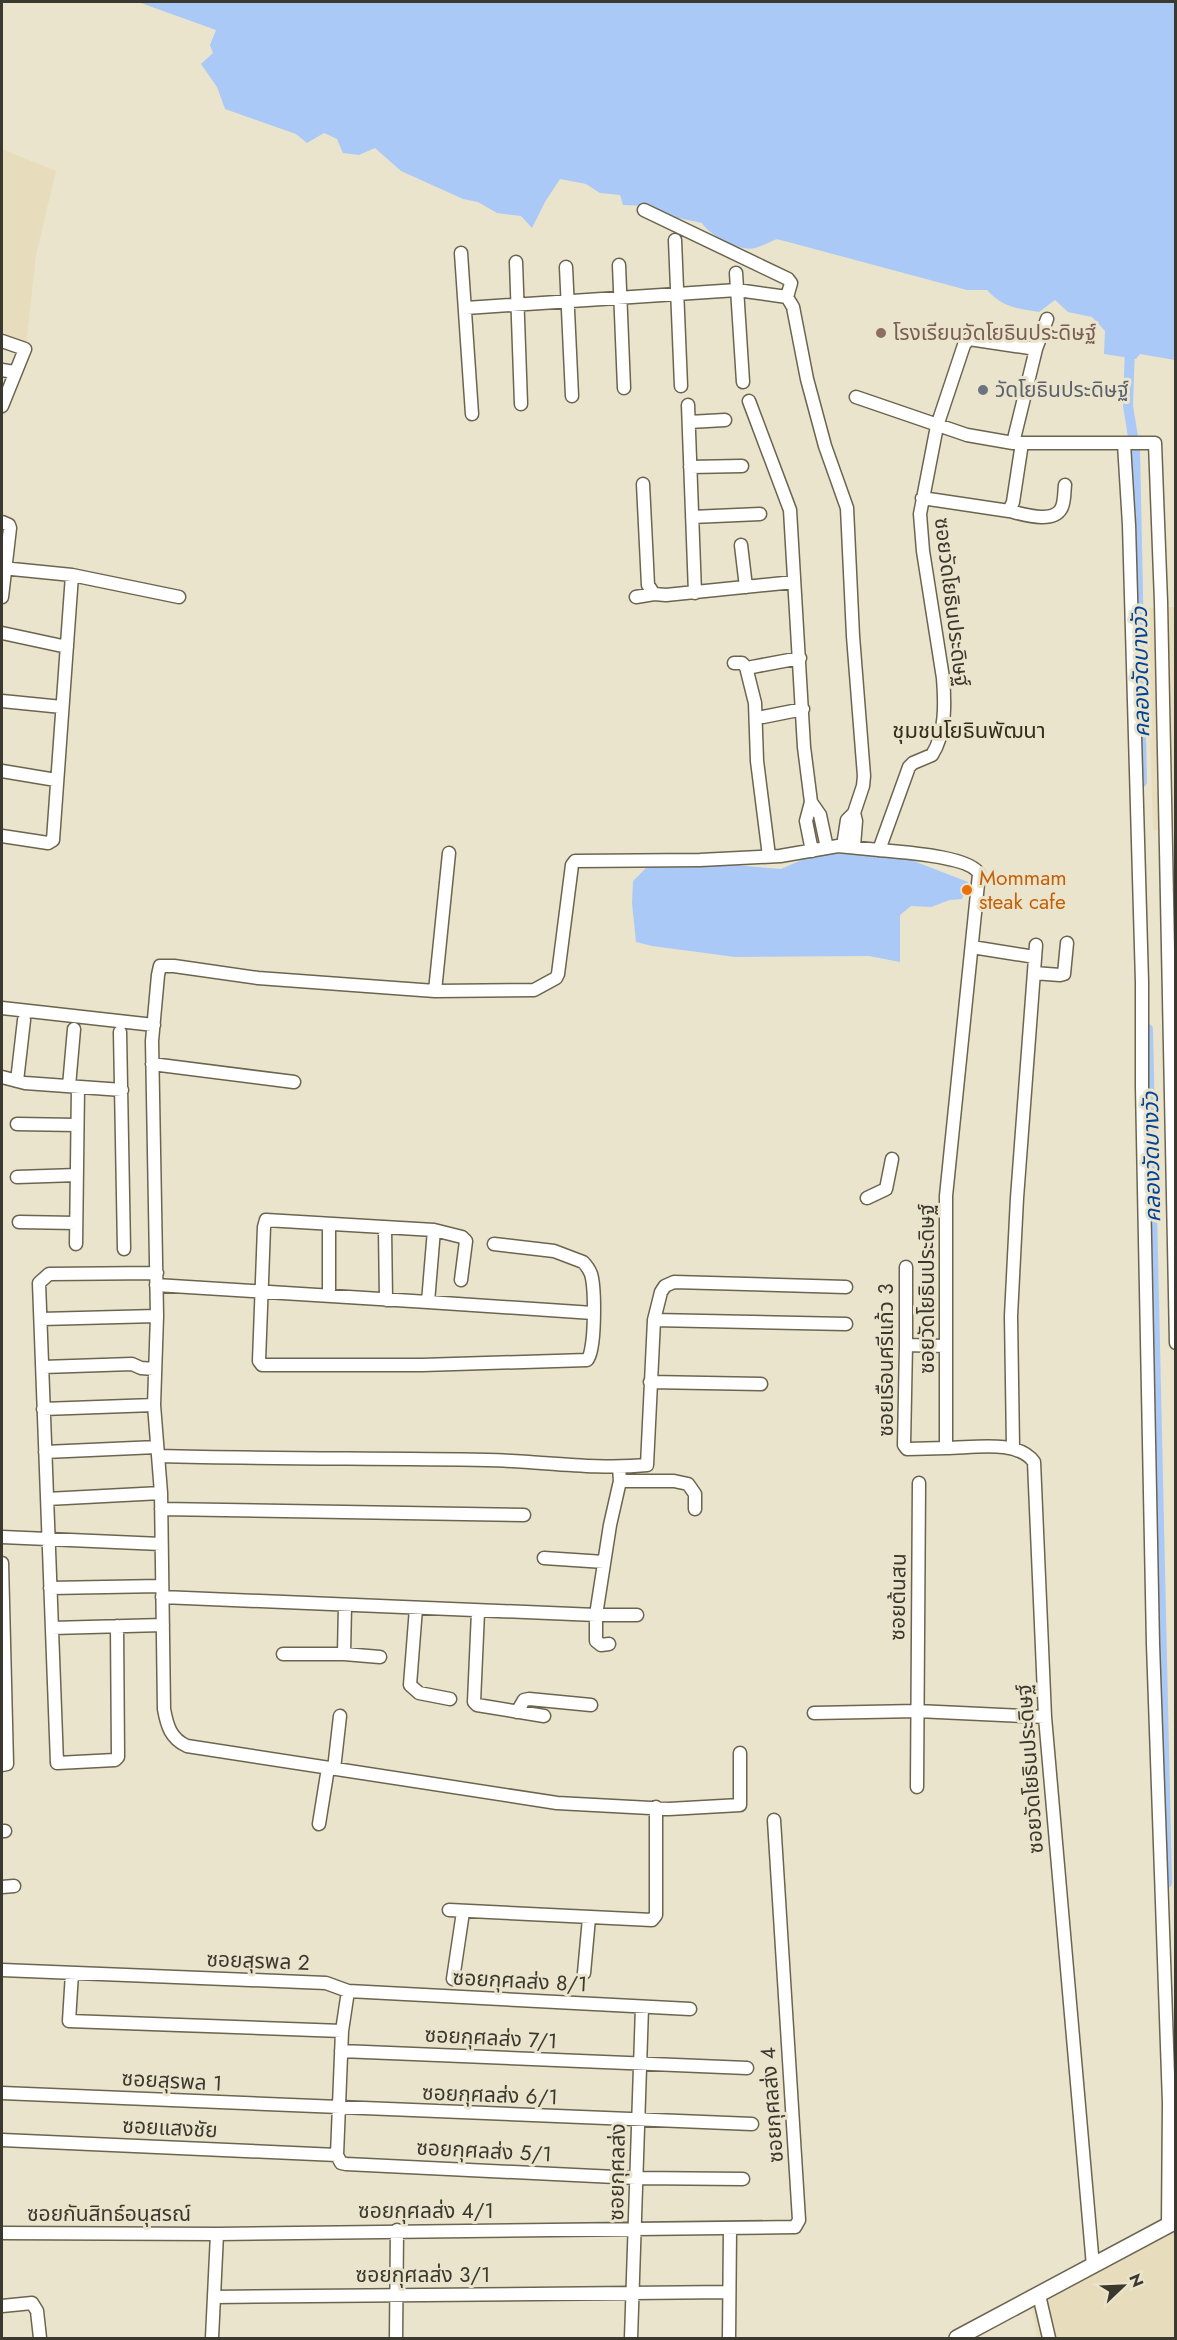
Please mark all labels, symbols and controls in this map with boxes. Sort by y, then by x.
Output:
place label: โรงเรียนวัดโยธินประดิษฐ์ [893,318,1096,348]
marker: โรงเรียนวัดโยธินประดิษฐ์ [874,326,888,340]
place label: วัดโยธินประดิษฐ์ [995,375,1129,405]
marker: วัดโยธินประดิษฐ์ [976,383,990,397]
street label: ซอยวัดโยธินประดิษฐ์ [927,516,977,688]
water label: คลองวัดบางวัว [1123,605,1157,738]
district label: ชุมชนโยธินพัฒนา [892,714,1046,746]
place label: Mommam steak cafe [979,863,1067,917]
marker: Mommam steak cafe [960,883,974,897]
water label: คลองวัดบางวัว [1134,1090,1168,1223]
street label: ซอยวัดโยธินประดิษฐ์ [912,1204,942,1374]
street label: ซอยเรือนศรีแก้ว 3 [871,1283,901,1437]
street label: ซอยต้นสน [882,1553,914,1641]
street label: ซอยวัดโยธินประดิษฐ์ [1009,1683,1051,1855]
street label: ซอยสุรพล 2 [206,1944,310,1978]
street label: ซอยกุศลส่ง 8/1 [452,1962,588,2000]
street label: ซอยกุศลส่ง 7/1 [424,2020,558,2056]
street label: ซอยกุศลส่ง 4 [753,2046,791,2164]
street label: ซอยสุรพล 1 [121,2063,223,2099]
street label: ซอยกุศลส่ง 6/1 [422,2078,558,2112]
street label: ซอยแสงชัย [122,2111,218,2145]
street label: ซอยกุศลส่ง [601,2123,633,2221]
street label: ซอยกุศลส่ง 5/1 [415,2132,553,2170]
street label: ซอยกุศลส่ง 4/1 [358,2196,494,2226]
street label: ซอยกันสิทธ์อนุสรณ์ [27,2199,191,2229]
north arrow [1093,2256,1153,2316]
street label: ซอยกุศลส่ง 3/1 [356,2260,491,2290]
text: N [1123,2270,1149,2291]

